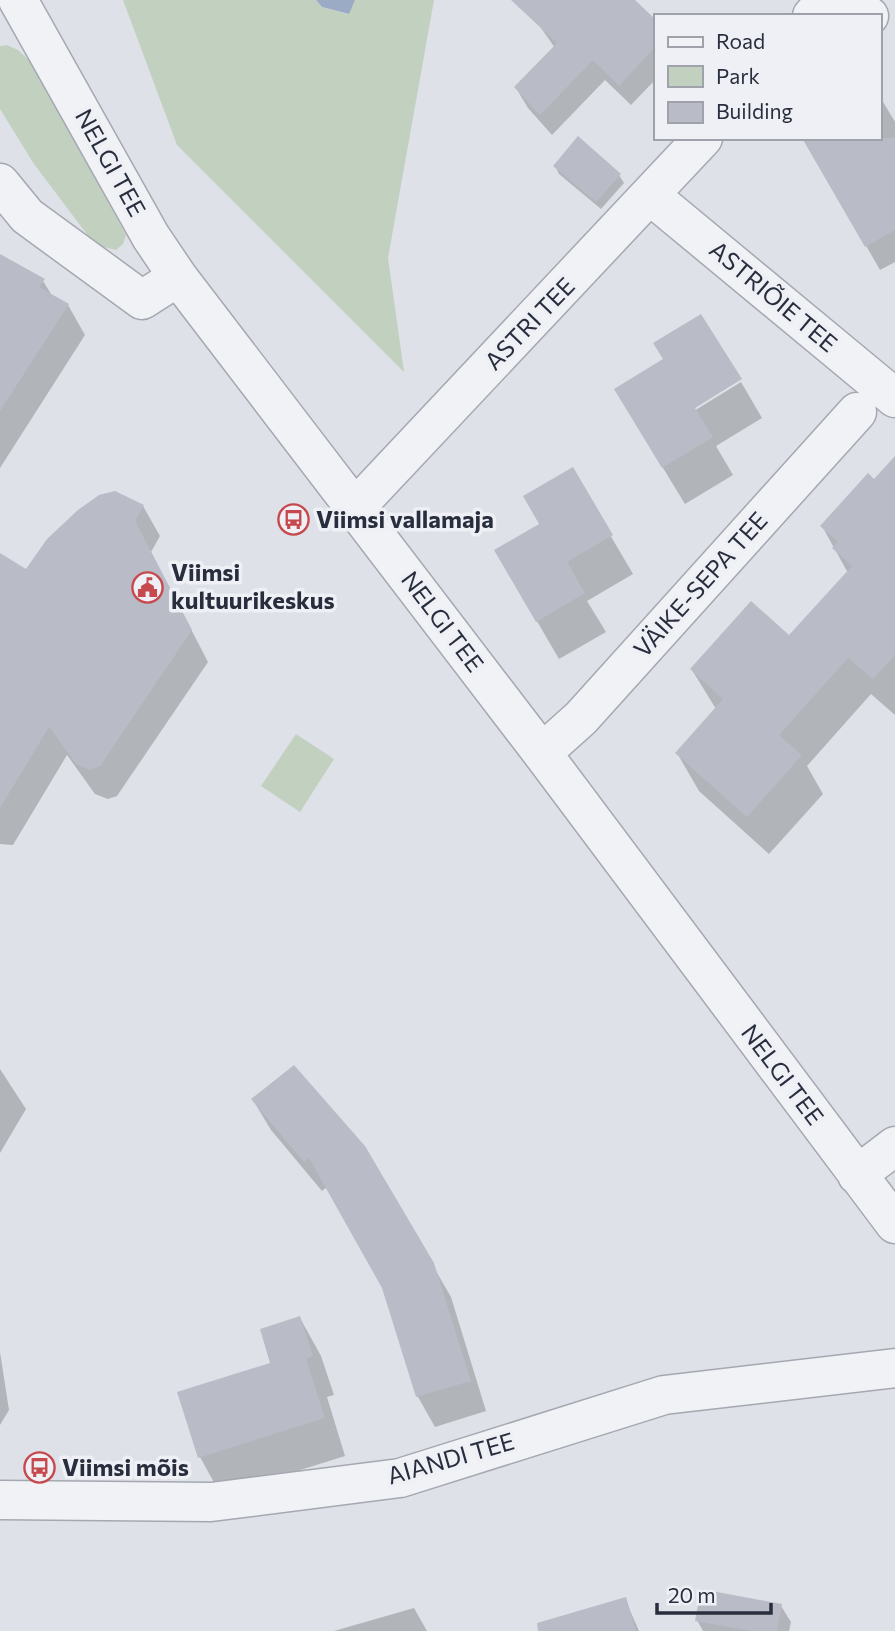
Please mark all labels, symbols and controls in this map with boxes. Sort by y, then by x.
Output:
legend [654,14,881,140]
text: Road [716,28,765,53]
text: Park [716,63,760,88]
text: Building [716,98,793,123]
street label: NELGI TEE [70,103,153,221]
street label: ASTRIÕIE TEE [704,234,844,358]
street label: ASTRI TEE [478,271,580,375]
bus stop icon: Viimsi vallamaja [276,503,310,537]
place label: Viimsi vallamaja [316,504,494,533]
street label: VÄIKE-SEPA TEE [627,505,773,663]
place label: Viimsi kultuurikeskus [171,557,335,614]
street label: NELGI TEE [396,565,490,677]
public building icon: Viimsi kultuurikeskus [131,570,165,604]
street label: NELGI TEE [736,1018,830,1130]
street label: AIANDI TEE [384,1426,517,1490]
bus stop icon: Viimsi mõis [22,1451,56,1485]
place label: Viimsi mõis [62,1452,189,1481]
scale bar [657,1572,771,1616]
text: 20 m [668,1582,716,1607]

